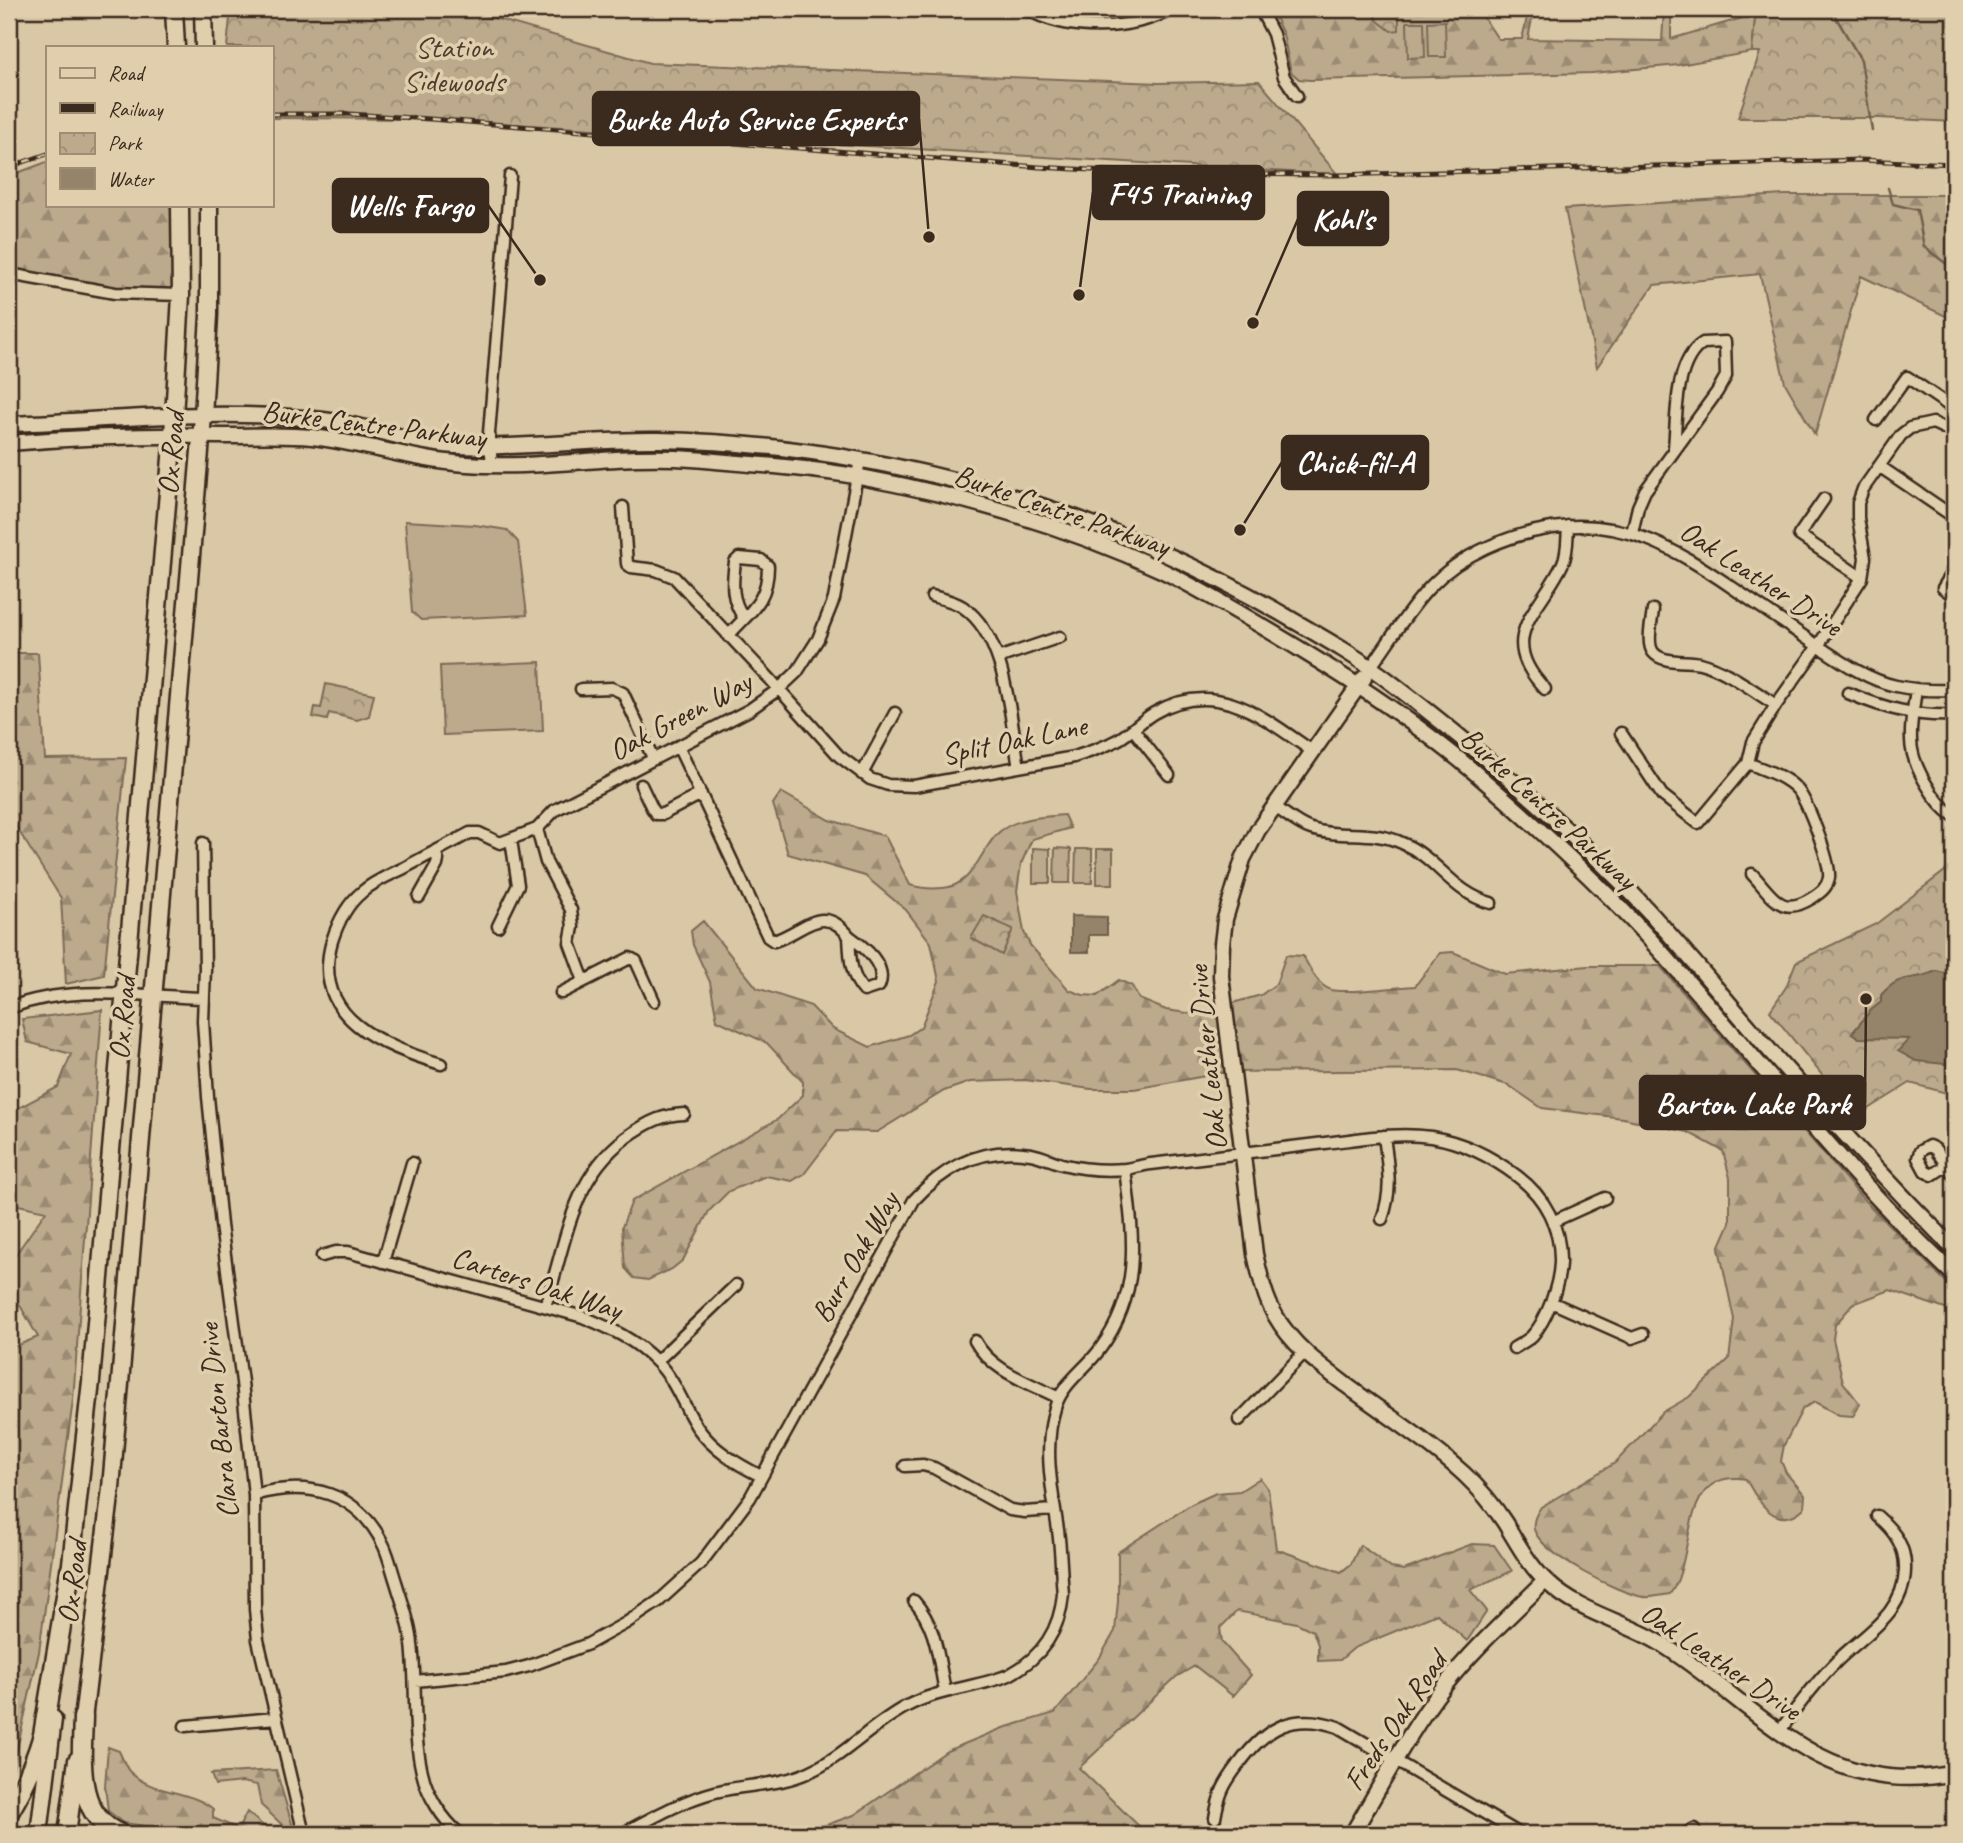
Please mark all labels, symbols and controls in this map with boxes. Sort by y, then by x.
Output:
park label: Station Sidewoods [403,28,507,100]
legend [46,46,273,206]
text: Road [108,60,147,86]
callout: Burke Auto Service Experts [593,92,919,145]
text: Railway [108,96,164,122]
text: Burke Auto Service Experts [607,99,909,140]
text: Park [108,130,143,156]
text: Water [108,166,155,192]
callout: F45 Training [1093,166,1264,219]
text: F45 Training [1108,173,1252,214]
callout: Wells Fargo [333,179,488,232]
text: Wells Fargo [347,185,476,226]
callout: Kohl's [1298,192,1388,245]
text: Kohl's [1312,199,1377,240]
street label: Burke Centre Parkway [260,391,491,457]
street label: Ox Road [148,406,194,496]
callout: Chick-fil-A [1282,436,1428,489]
text: Chick-fil-A [1296,442,1417,483]
street label: Burke Centre Parkway [949,455,1177,566]
street label: Oak Leather Drive [1673,511,1851,646]
street label: Oak Green Way [602,661,760,769]
street label: Split Oak Lane [938,706,1092,774]
street label: Burke Centre Parkway [1453,719,1647,899]
street label: Oak Leather Drive [1178,961,1236,1152]
street label: Ox Road [99,971,145,1061]
callout: Barton Lake Park [1640,1076,1865,1129]
text: Barton Lake Park [1656,1083,1853,1124]
street label: Burr Oak Way [802,1182,909,1329]
street label: Carters Oak Way [447,1238,629,1329]
street label: Clara Barton Drive [189,1319,247,1520]
street label: Ox Road [48,1534,96,1626]
street label: Oak Leather Drive [1633,1593,1811,1730]
street label: Freds Oak Road [1335,1641,1458,1798]

